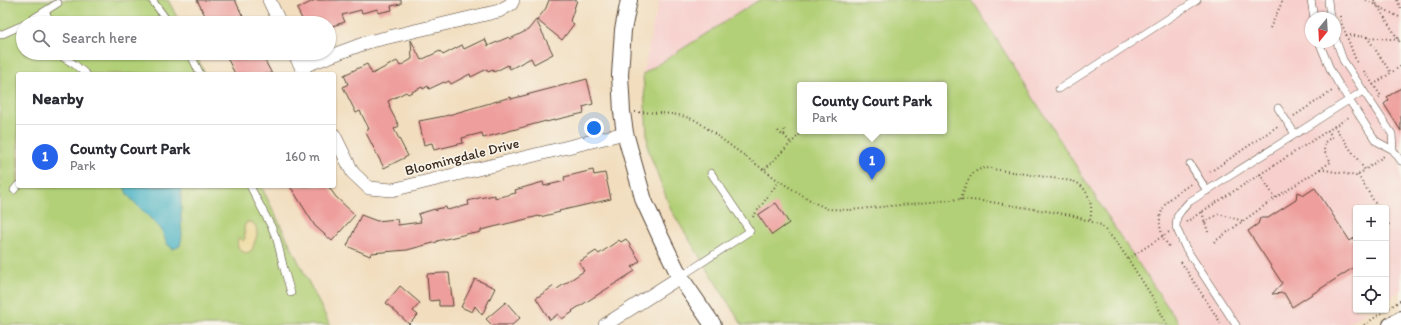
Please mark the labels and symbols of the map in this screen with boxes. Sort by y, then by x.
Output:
north arrow [1305,12,1341,48]
your location [584,118,604,138]
street label: Bloomingdale Drive [403,134,521,179]
pin: 1 [859,147,885,180]

